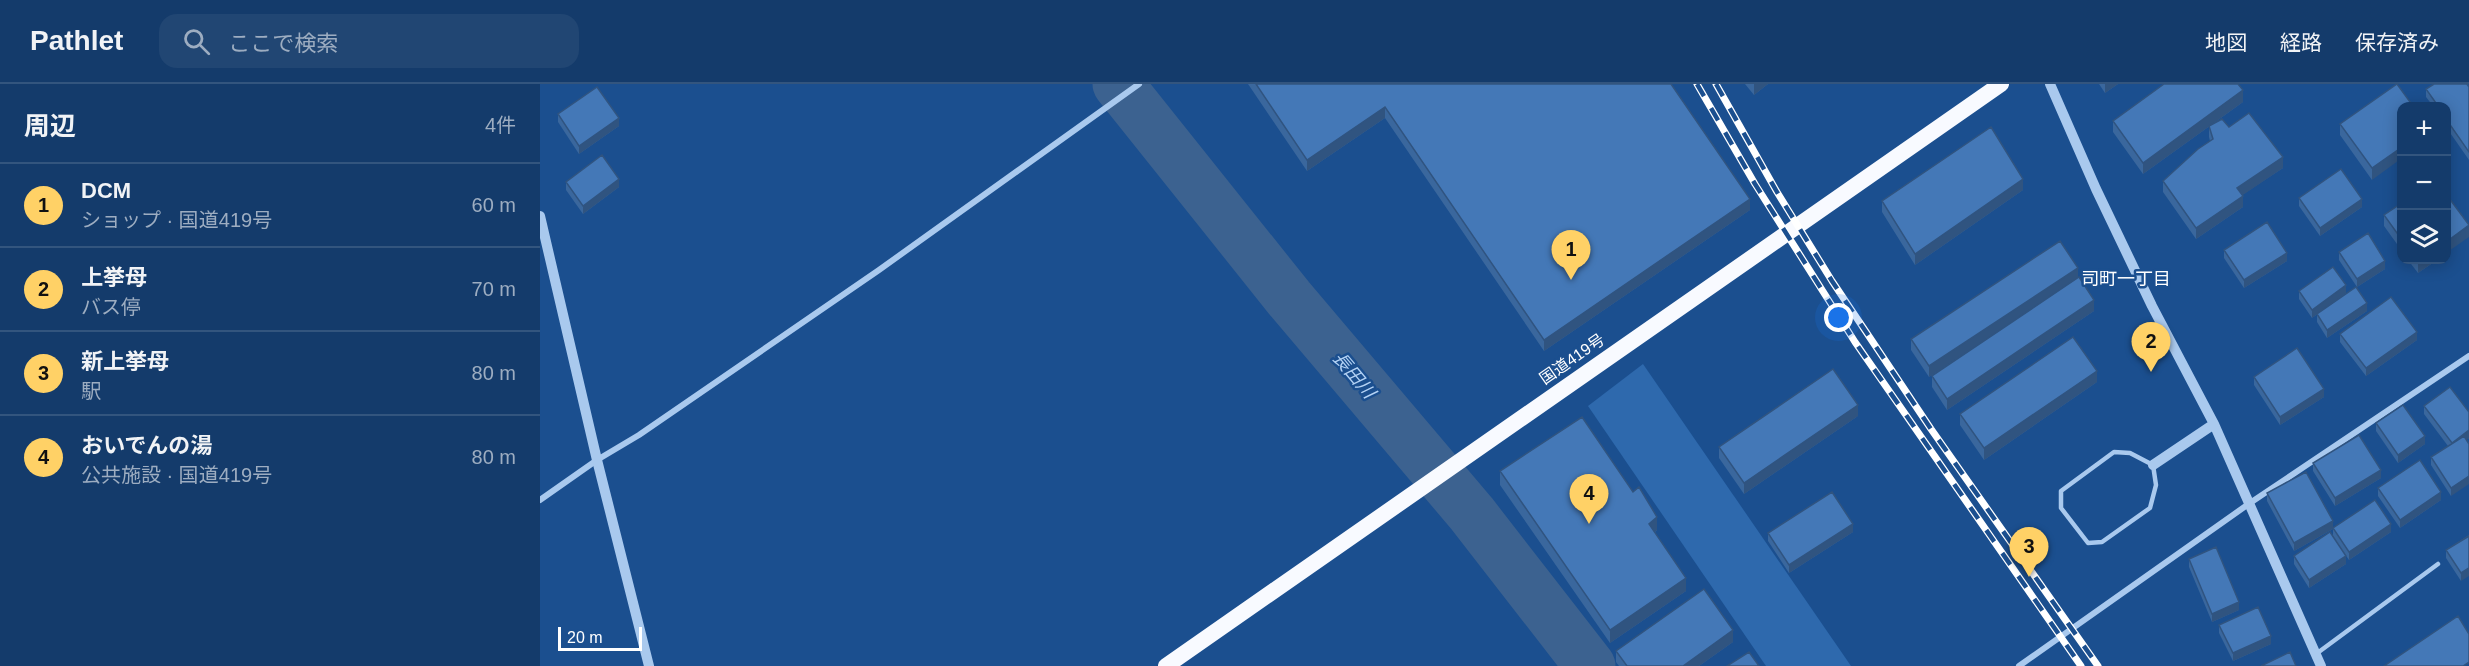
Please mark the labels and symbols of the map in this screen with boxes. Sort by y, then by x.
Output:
pin: 1 [1552,230,1590,280]
district label: 司町一丁目 [2081,269,2171,289]
your location [1824,303,1853,332]
pin: 2 [2132,322,2170,372]
street label: 国道419号 [1537,331,1607,387]
water label: 長田川 [1329,348,1380,404]
pin: 4 [1570,474,1608,524]
pin: 3 [2010,528,2048,577]
scale bar [558,624,642,652]

